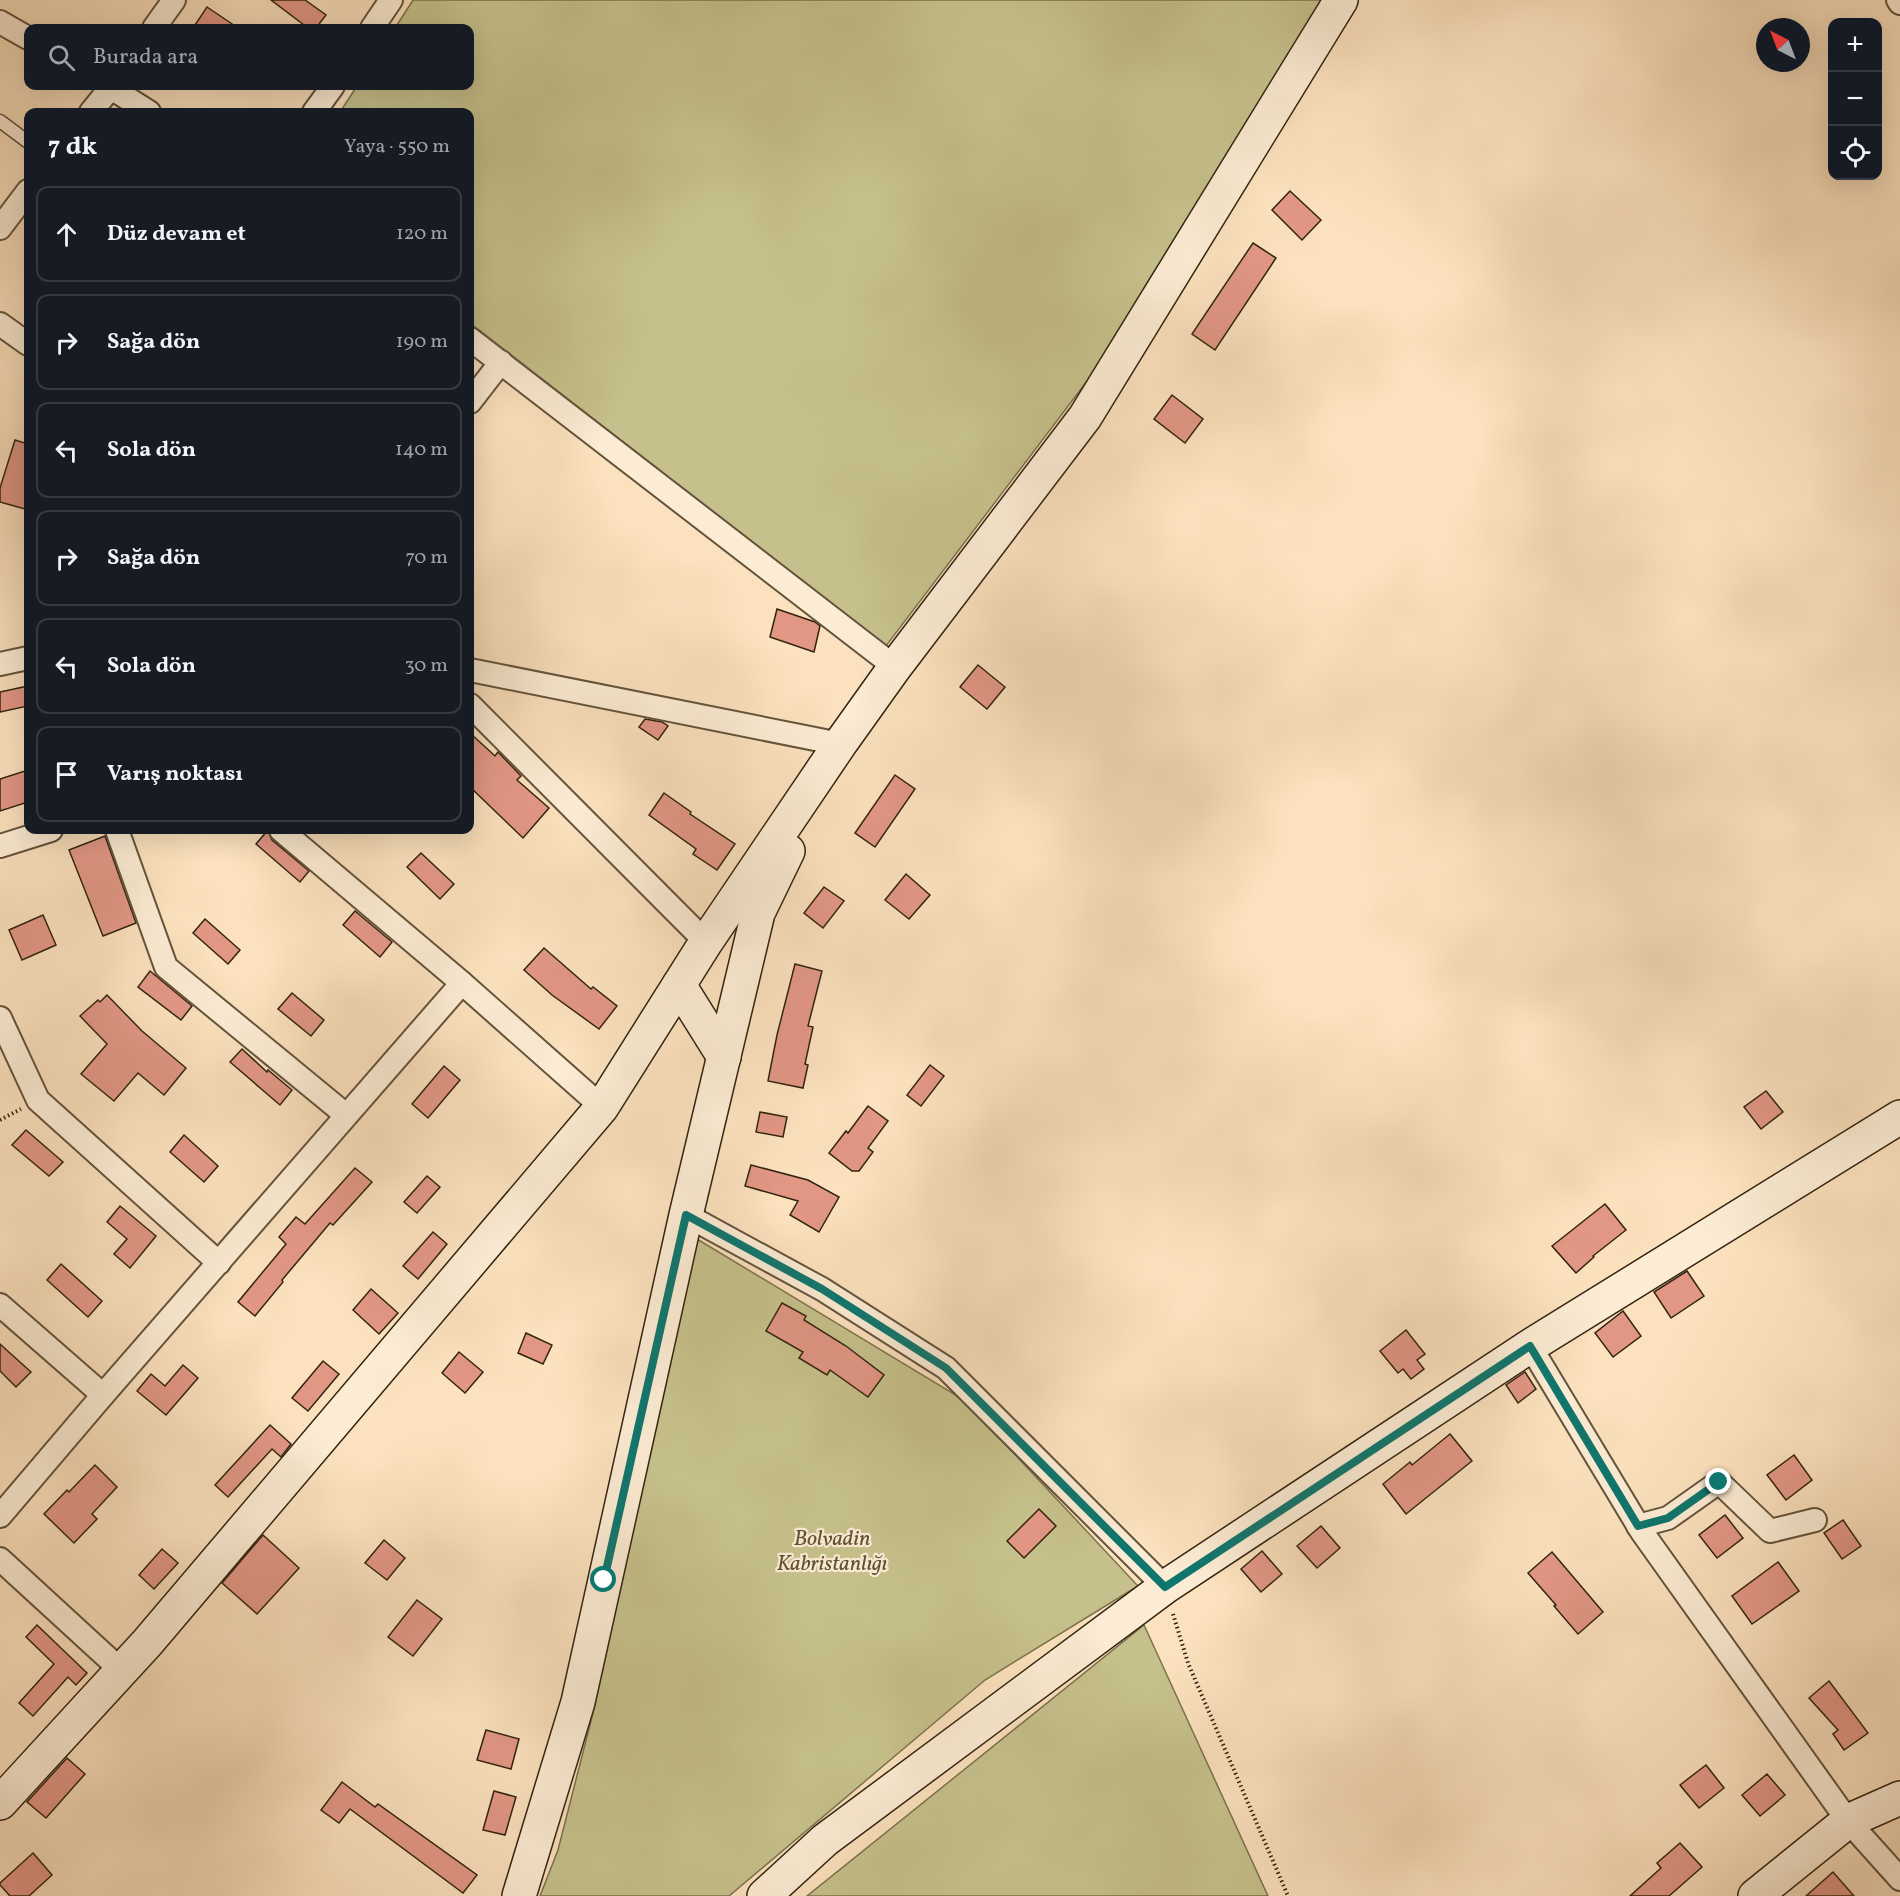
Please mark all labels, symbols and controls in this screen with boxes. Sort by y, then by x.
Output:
north arrow [1756,18,1810,72]
map controls [1828,18,1882,180]
button: + [1828,18,1882,72]
search box [24,24,474,90]
icon: search [45,41,78,74]
text: Burada ara [93,42,198,73]
button: − [1828,72,1882,126]
button: locate [1828,126,1882,180]
text: 7 dk [48,129,97,165]
text: Yaya · 550 m [344,133,450,161]
icon: ahead [50,218,83,251]
text: Düz devam et [107,219,246,250]
text: 120 m [396,220,448,248]
icon: right [50,326,83,359]
text: Sağa dön [107,327,200,358]
text: 190 m [396,328,448,356]
icon: left [50,434,83,467]
text: Sola dön [107,435,196,466]
text: 140 m [395,436,448,464]
icon: right [50,542,83,575]
text: Sağa dön [107,543,200,574]
text: 70 m [405,544,448,572]
icon: left [50,650,83,683]
text: Sola dön [107,651,196,682]
text: 30 m [404,652,448,680]
icon: arrive [50,758,83,791]
text: Varış noktası [107,759,243,790]
route end [1705,1468,1731,1494]
park label: Bolvadin Kabristanlığı [777,1524,887,1580]
route start [590,1566,616,1592]

